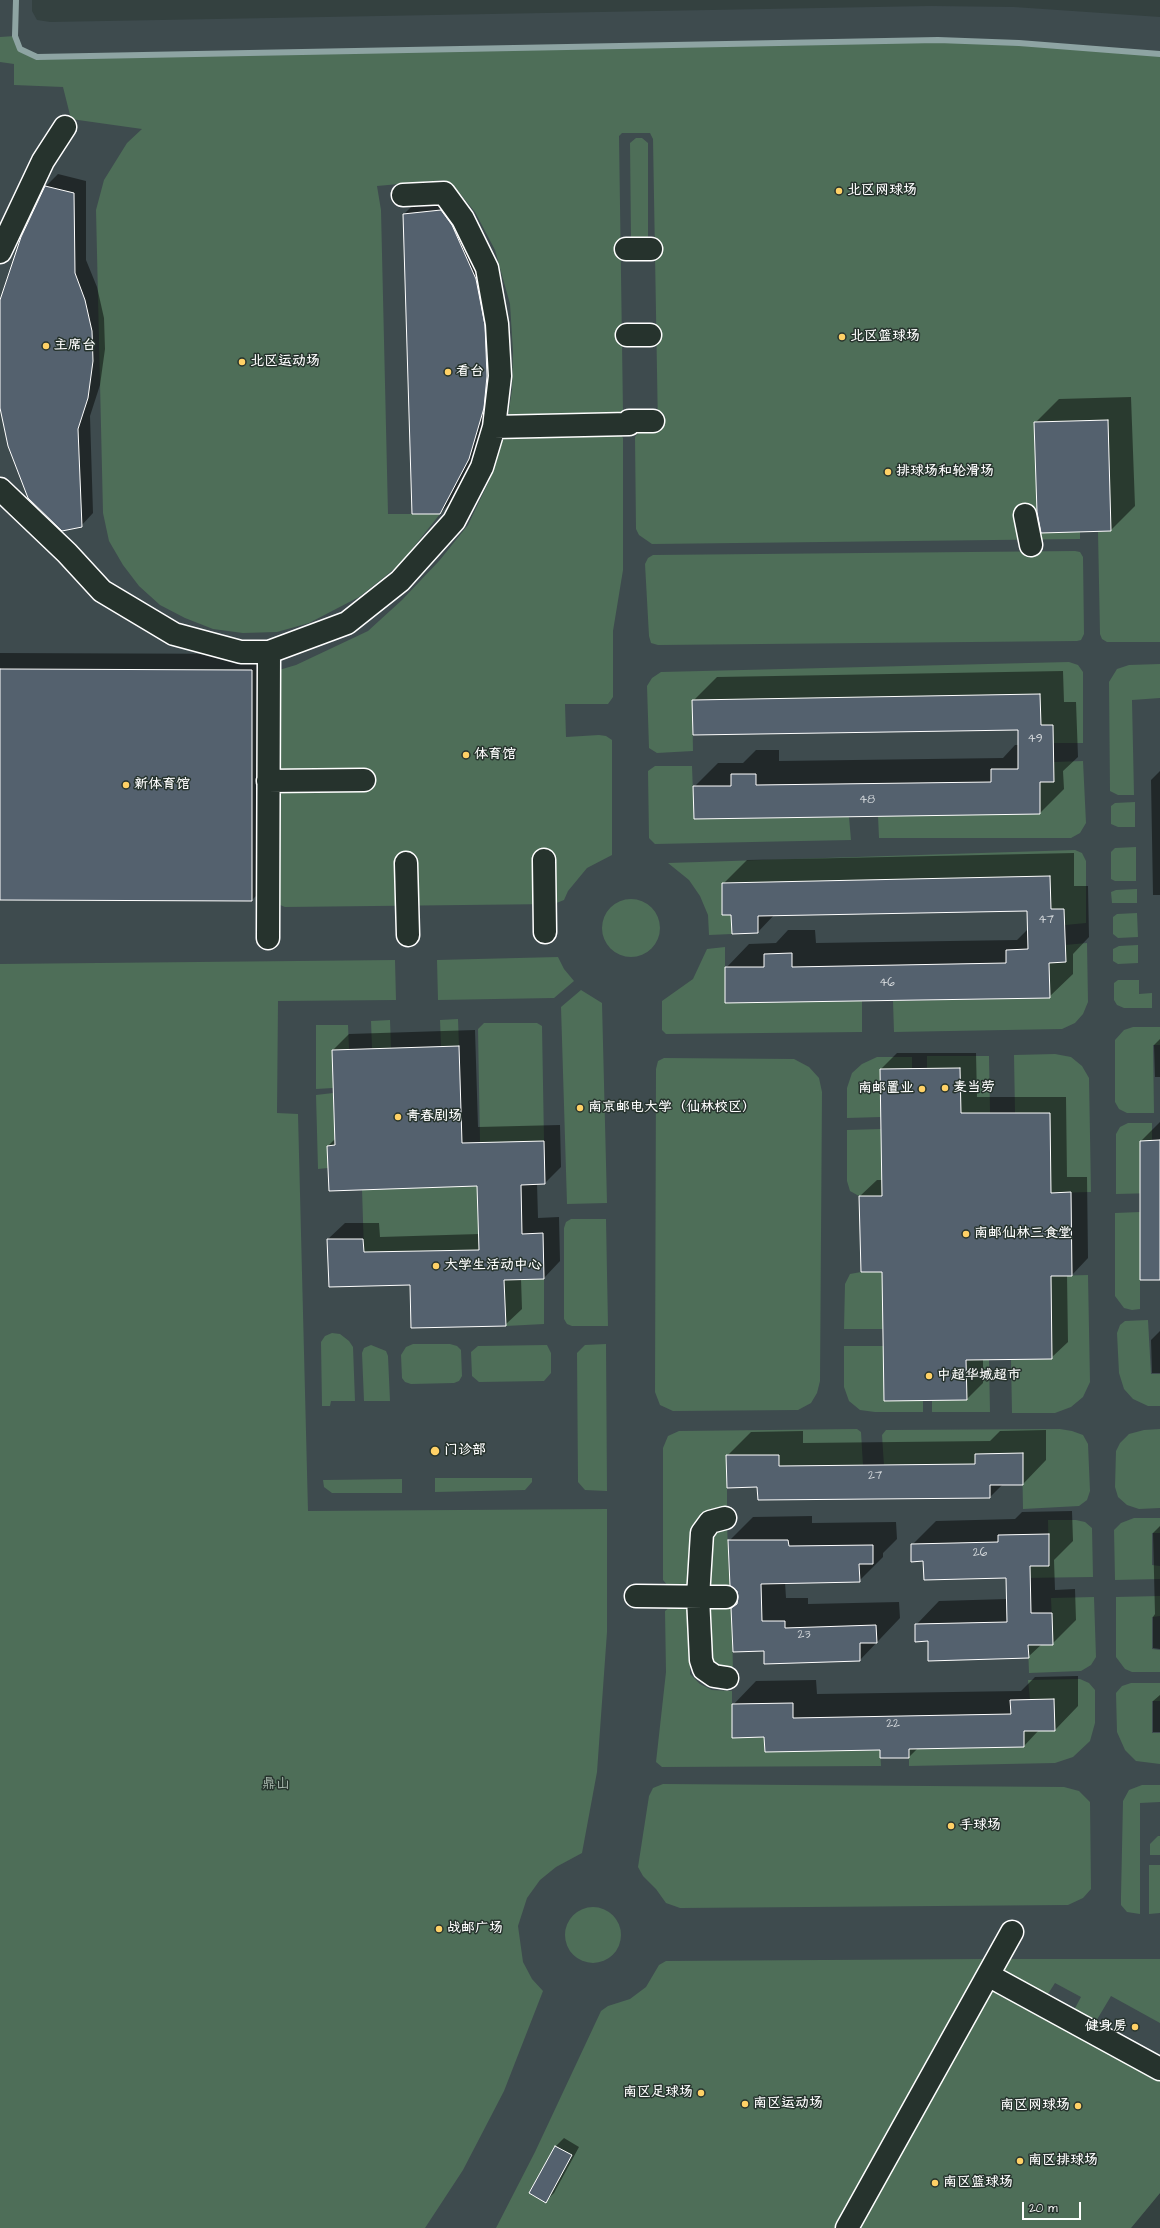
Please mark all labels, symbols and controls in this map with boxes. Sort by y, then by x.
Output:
place label: 北区网球场 [847,183,917,199]
marker: 北区网球场 [834,186,844,196]
place label: 北区篮球场 [850,329,920,345]
marker: 北区篮球场 [837,332,847,342]
place label: 主席台 [54,338,96,354]
marker: 主席台 [41,341,51,351]
place label: 北区运动场 [250,354,320,370]
marker: 北区运动场 [237,357,247,367]
place label: 看台 [456,364,484,380]
marker: 看台 [443,367,453,377]
place label: 排球场和轮滑场 [896,464,994,480]
marker: 排球场和轮滑场 [883,467,893,477]
house number: 49 [1028,732,1042,746]
place label: 体育馆 [474,747,516,763]
marker: 体育馆 [461,750,471,760]
place label: 新体育馆 [134,777,190,793]
marker: 新体育馆 [121,780,131,790]
house number: 48 [859,793,875,807]
house number: 47 [1038,913,1054,927]
house number: 46 [879,976,895,990]
place label: 麦当劳 [953,1080,995,1096]
place label: 南邮置业 [858,1081,914,1097]
marker: 麦当劳 [940,1083,950,1093]
marker: 南邮置业 [917,1084,927,1094]
place label: 南京邮电大学（仙林校区） [588,1100,756,1116]
marker: 南京邮电大学（仙林校区） [575,1103,585,1113]
place label: 青春剧场 [406,1109,462,1125]
marker: 青春剧场 [393,1112,403,1122]
place label: 南邮仙林三食堂 [974,1226,1072,1242]
marker: 南邮仙林三食堂 [961,1229,971,1239]
place label: 大学生活动中心 [444,1258,542,1274]
marker: 大学生活动中心 [431,1261,441,1271]
place label: 中超华城超市 [937,1368,1021,1384]
marker: 中超华城超市 [924,1371,934,1381]
place label: 门诊部 [444,1443,486,1459]
marker: 门诊部 [429,1445,441,1457]
house number: 27 [868,1469,882,1483]
house number: 26 [973,1546,987,1560]
house number: 23 [798,1628,810,1642]
house number: 22 [886,1717,900,1731]
park label: 鼎山 [262,1777,290,1793]
place label: 手球场 [959,1818,1001,1834]
marker: 手球场 [946,1821,956,1831]
place label: 战邮广场 [447,1921,503,1937]
marker: 战邮广场 [434,1924,444,1934]
place label: 健身房 [1085,2019,1127,2035]
marker: 健身房 [1130,2022,1140,2032]
place label: 南区足球场 [623,2085,693,2101]
marker: 南区足球场 [696,2088,706,2098]
place label: 南区运动场 [753,2096,823,2112]
place label: 南区网球场 [1000,2098,1070,2114]
marker: 南区运动场 [740,2099,750,2109]
marker: 南区网球场 [1073,2101,1083,2111]
place label: 南区排球场 [1028,2153,1098,2169]
marker: 南区排球场 [1015,2156,1025,2166]
place label: 南区篮球场 [943,2175,1013,2191]
marker: 南区篮球场 [930,2178,940,2188]
scale bar [1024,2194,1083,2220]
text: 20 m [1029,2200,1058,2217]

